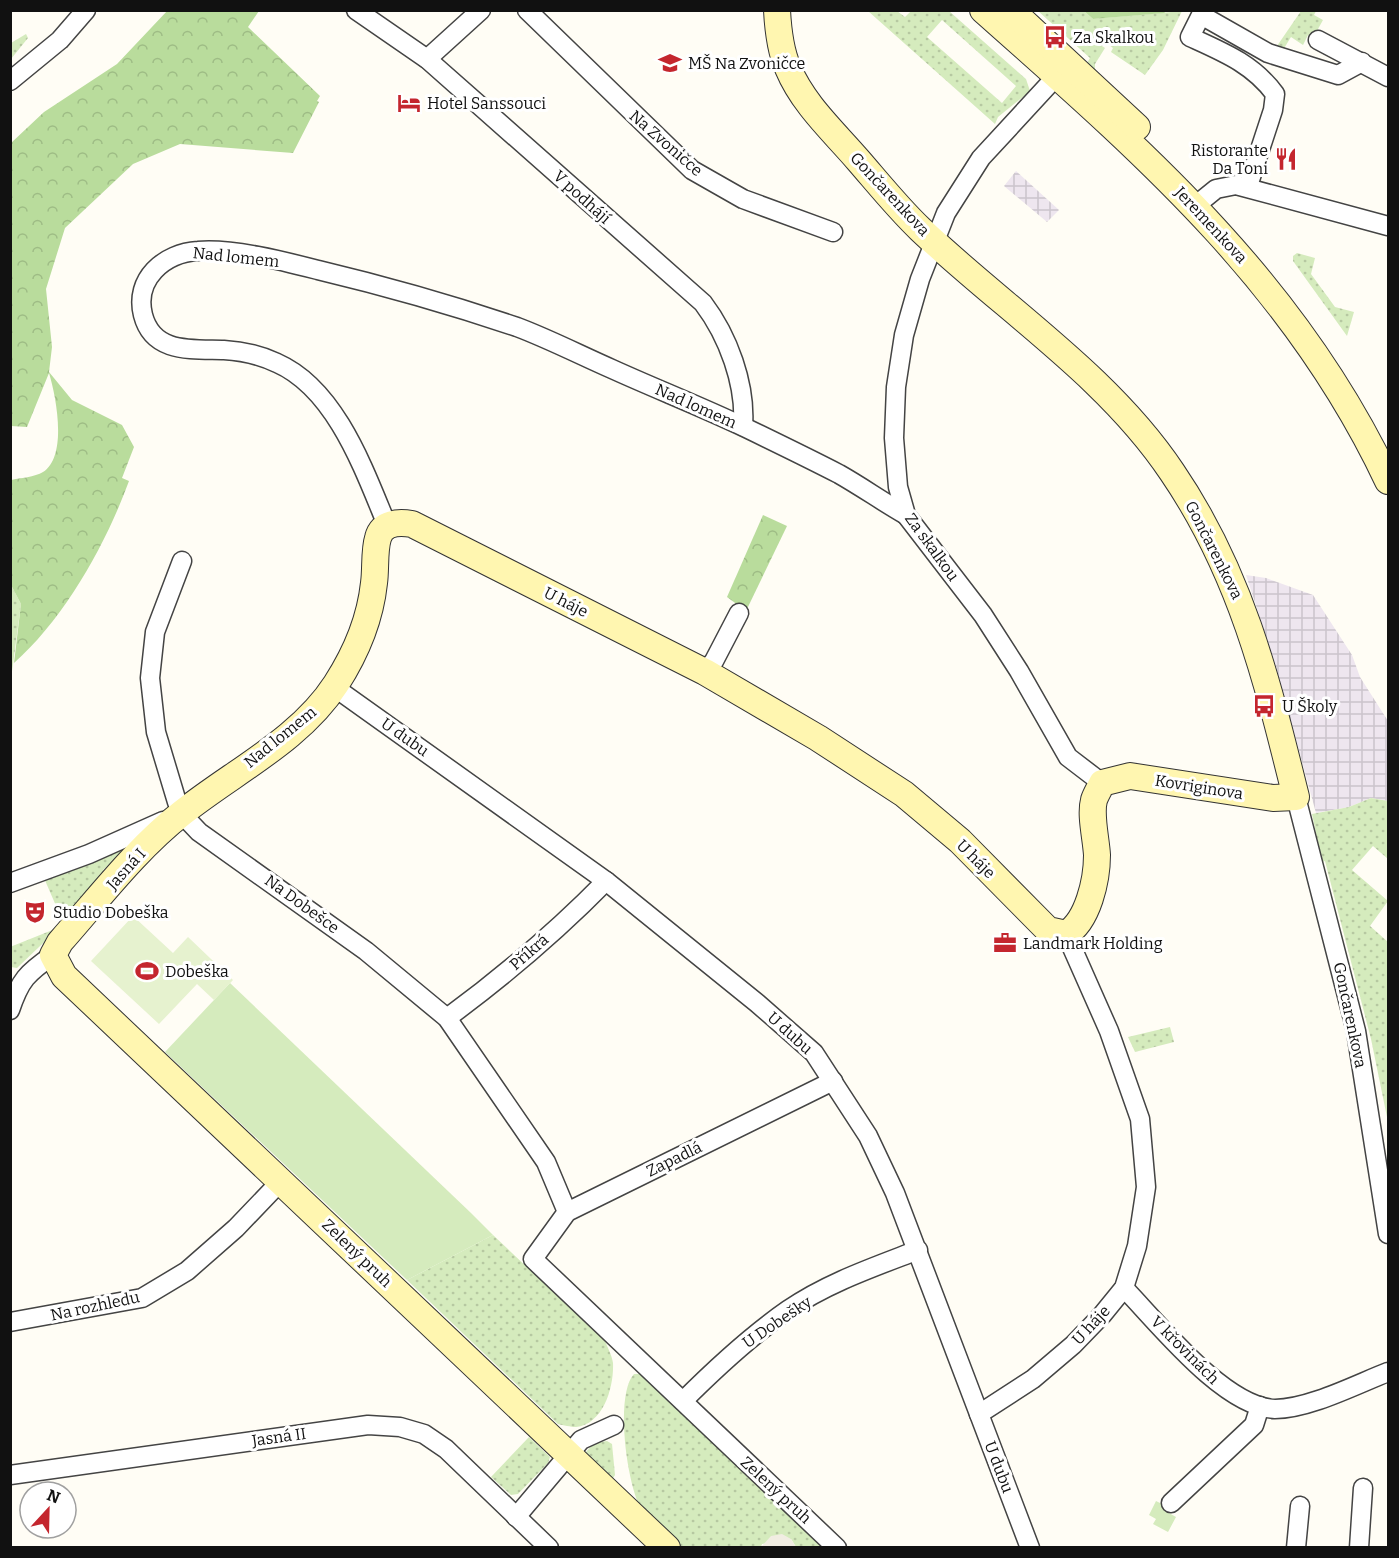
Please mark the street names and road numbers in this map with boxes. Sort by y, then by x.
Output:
street label: Na Zvoničce [626,106,706,180]
street label: Gončarenkova [846,148,934,240]
street label: V podhájí [550,166,615,228]
street label: Jeremenkova [1170,182,1251,267]
street label: Nad lomem [192,243,280,271]
street label: Nad lomem [652,380,740,432]
street label: Gončarenkova [1181,498,1247,602]
street label: Za skalkou [901,509,963,585]
street label: U háje [541,583,591,621]
street label: Nad lomem [240,702,320,772]
street label: U dubu [378,714,433,760]
street label: Kovriginova [1154,771,1245,803]
street label: U háje [953,836,999,882]
street label: Jasná I [102,844,149,894]
street label: Na Dobešce [261,871,343,937]
street label: Příkrá [506,930,553,974]
street label: Gončarenkova [1330,960,1371,1070]
street label: U dubu [764,1008,816,1058]
street label: Zapadlá [643,1137,705,1181]
street label: Zelený pruh [318,1215,396,1291]
street label: Na rozhledu [49,1287,141,1325]
street label: U Dobešky [739,1292,816,1352]
street label: U háje [1068,1301,1114,1349]
street label: V křovinách [1147,1312,1223,1388]
street label: Jasná II [250,1424,307,1450]
street label: U dubu [980,1438,1018,1496]
street label: Zelený pruh [737,1453,815,1528]

